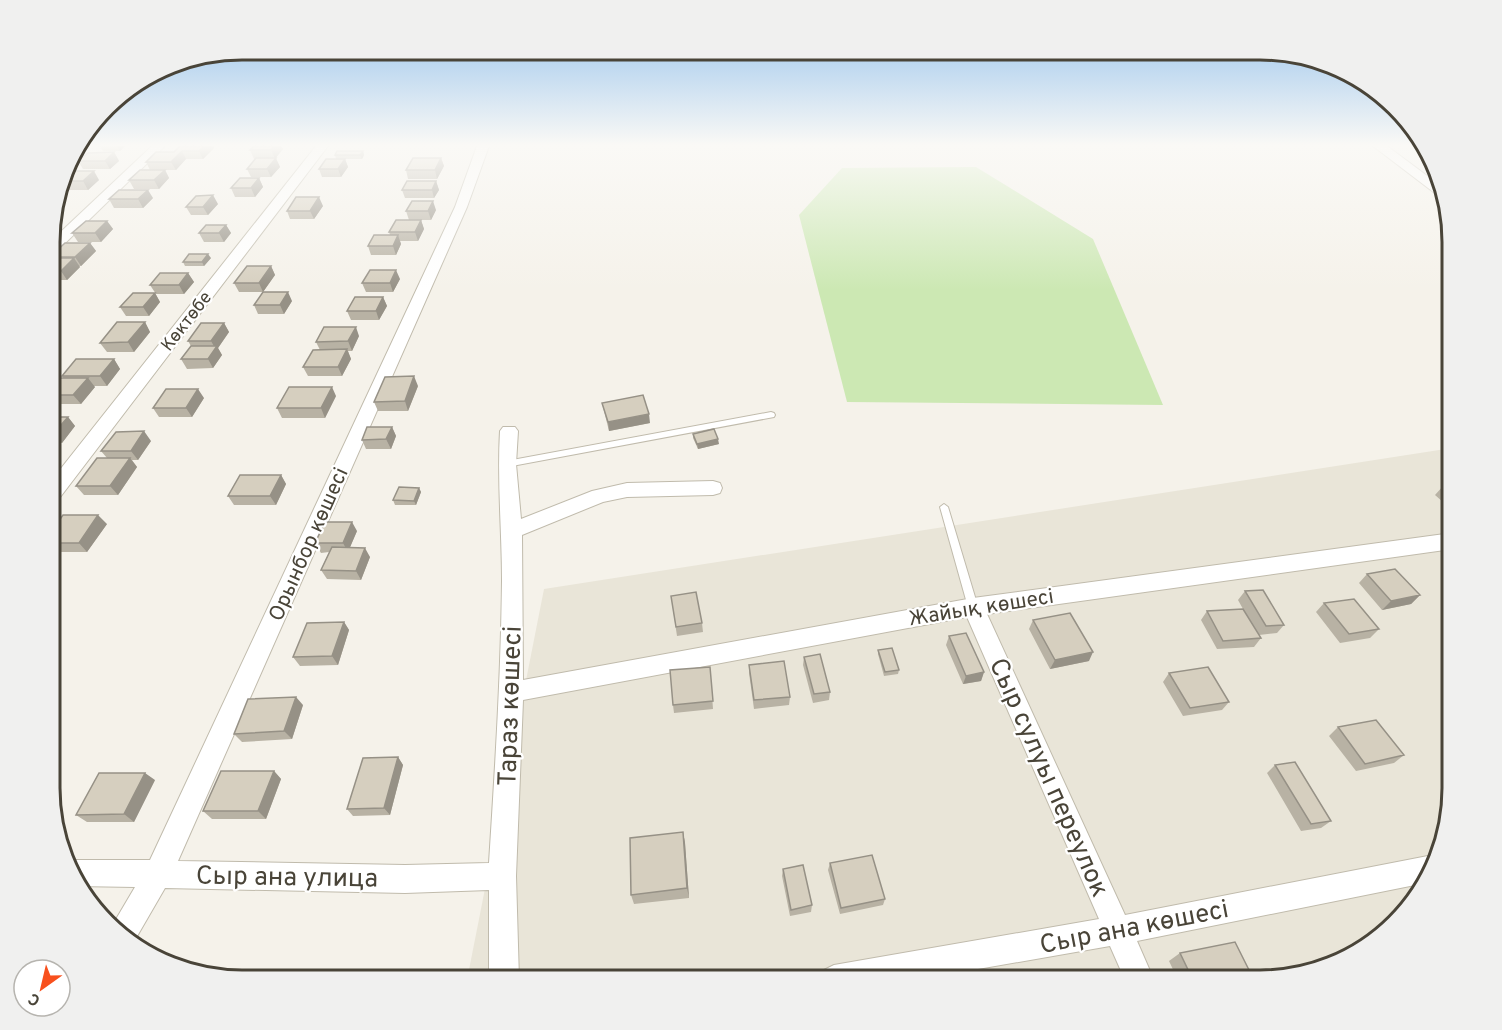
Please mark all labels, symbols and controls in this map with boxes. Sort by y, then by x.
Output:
street label: Көктөбе [157,287,218,357]
street label: Орынбор көшесі [263,464,355,626]
street label: Жайық көшесі [907,584,1056,633]
street label: Тараз көшесі [492,625,531,787]
street label: Сыр сулуы переулок [980,653,1115,903]
street label: Сыр ана улица [196,860,378,897]
street label: Сыр ана көшесі [1037,894,1232,963]
north arrow [12,958,72,1018]
text: С [25,988,45,1010]

